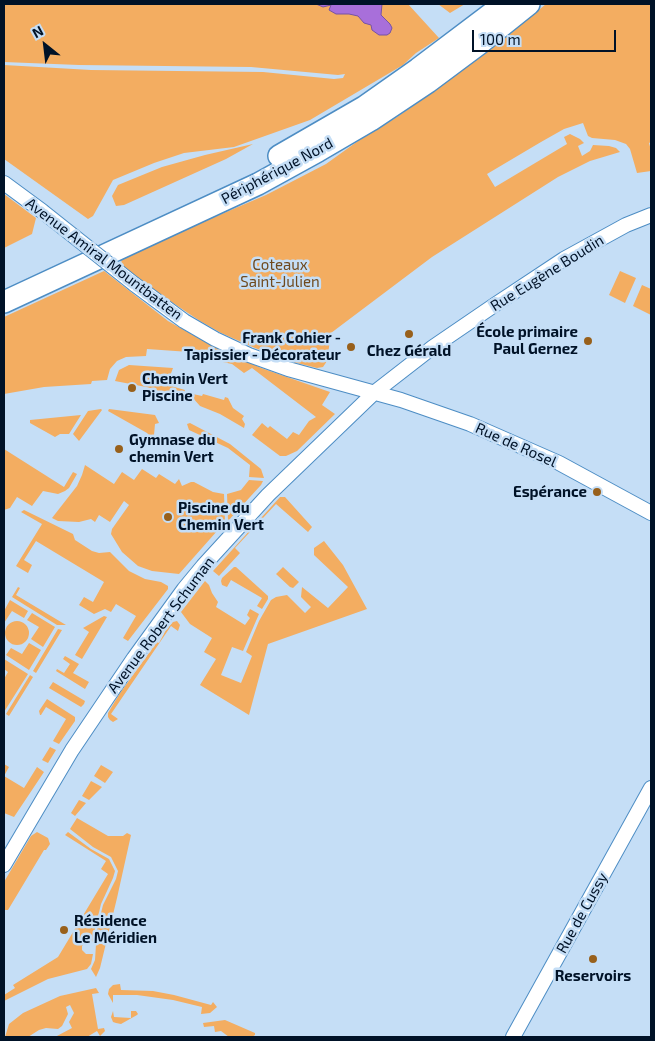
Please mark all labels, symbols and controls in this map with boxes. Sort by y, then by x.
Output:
north arrow [20,20,70,70]
scale bar [475,20,619,52]
text: N [29,22,46,41]
text: 100 m [480,30,521,48]
street label: Périphérique Nord [218,134,336,208]
street label: Avenue Amiral Mountbatten [22,194,186,324]
street label: Rue Eugène Boudin [487,231,607,315]
park label: Coteaux Saint-Julien [240,256,320,291]
place label: École primaire Paul Gernez [476,323,578,358]
marker: Chez Gérald [403,328,415,340]
place label: Frank Cohier - Tapissier - Décorateur [184,329,341,364]
marker: École primaire Paul Gernez [582,335,594,347]
marker: Frank Cohier - Tapissier - Décorateur [345,341,357,353]
place label: Chez Gérald [367,342,451,360]
place label: Chemin Vert Piscine [142,370,228,405]
marker: Chemin Vert Piscine [126,382,138,394]
street label: Rue de Rosel [473,419,559,471]
place label: Gymnase du chemin Vert [129,431,216,466]
marker: Gymnase du chemin Vert [113,443,125,455]
place label: Espérance [513,483,587,501]
marker: Espérance [591,486,603,498]
place label: Piscine du Chemin Vert [178,499,264,534]
marker: Piscine du Chemin Vert [162,511,174,523]
street label: Avenue Robert Schuman [104,553,218,697]
street label: Rue de Cussy [552,870,612,956]
place label: Résidence Le Méridien [74,912,157,947]
marker: Résidence Le Méridien [58,924,70,936]
marker: Reservoirs [587,953,599,965]
place label: Reservoirs [555,967,631,985]

